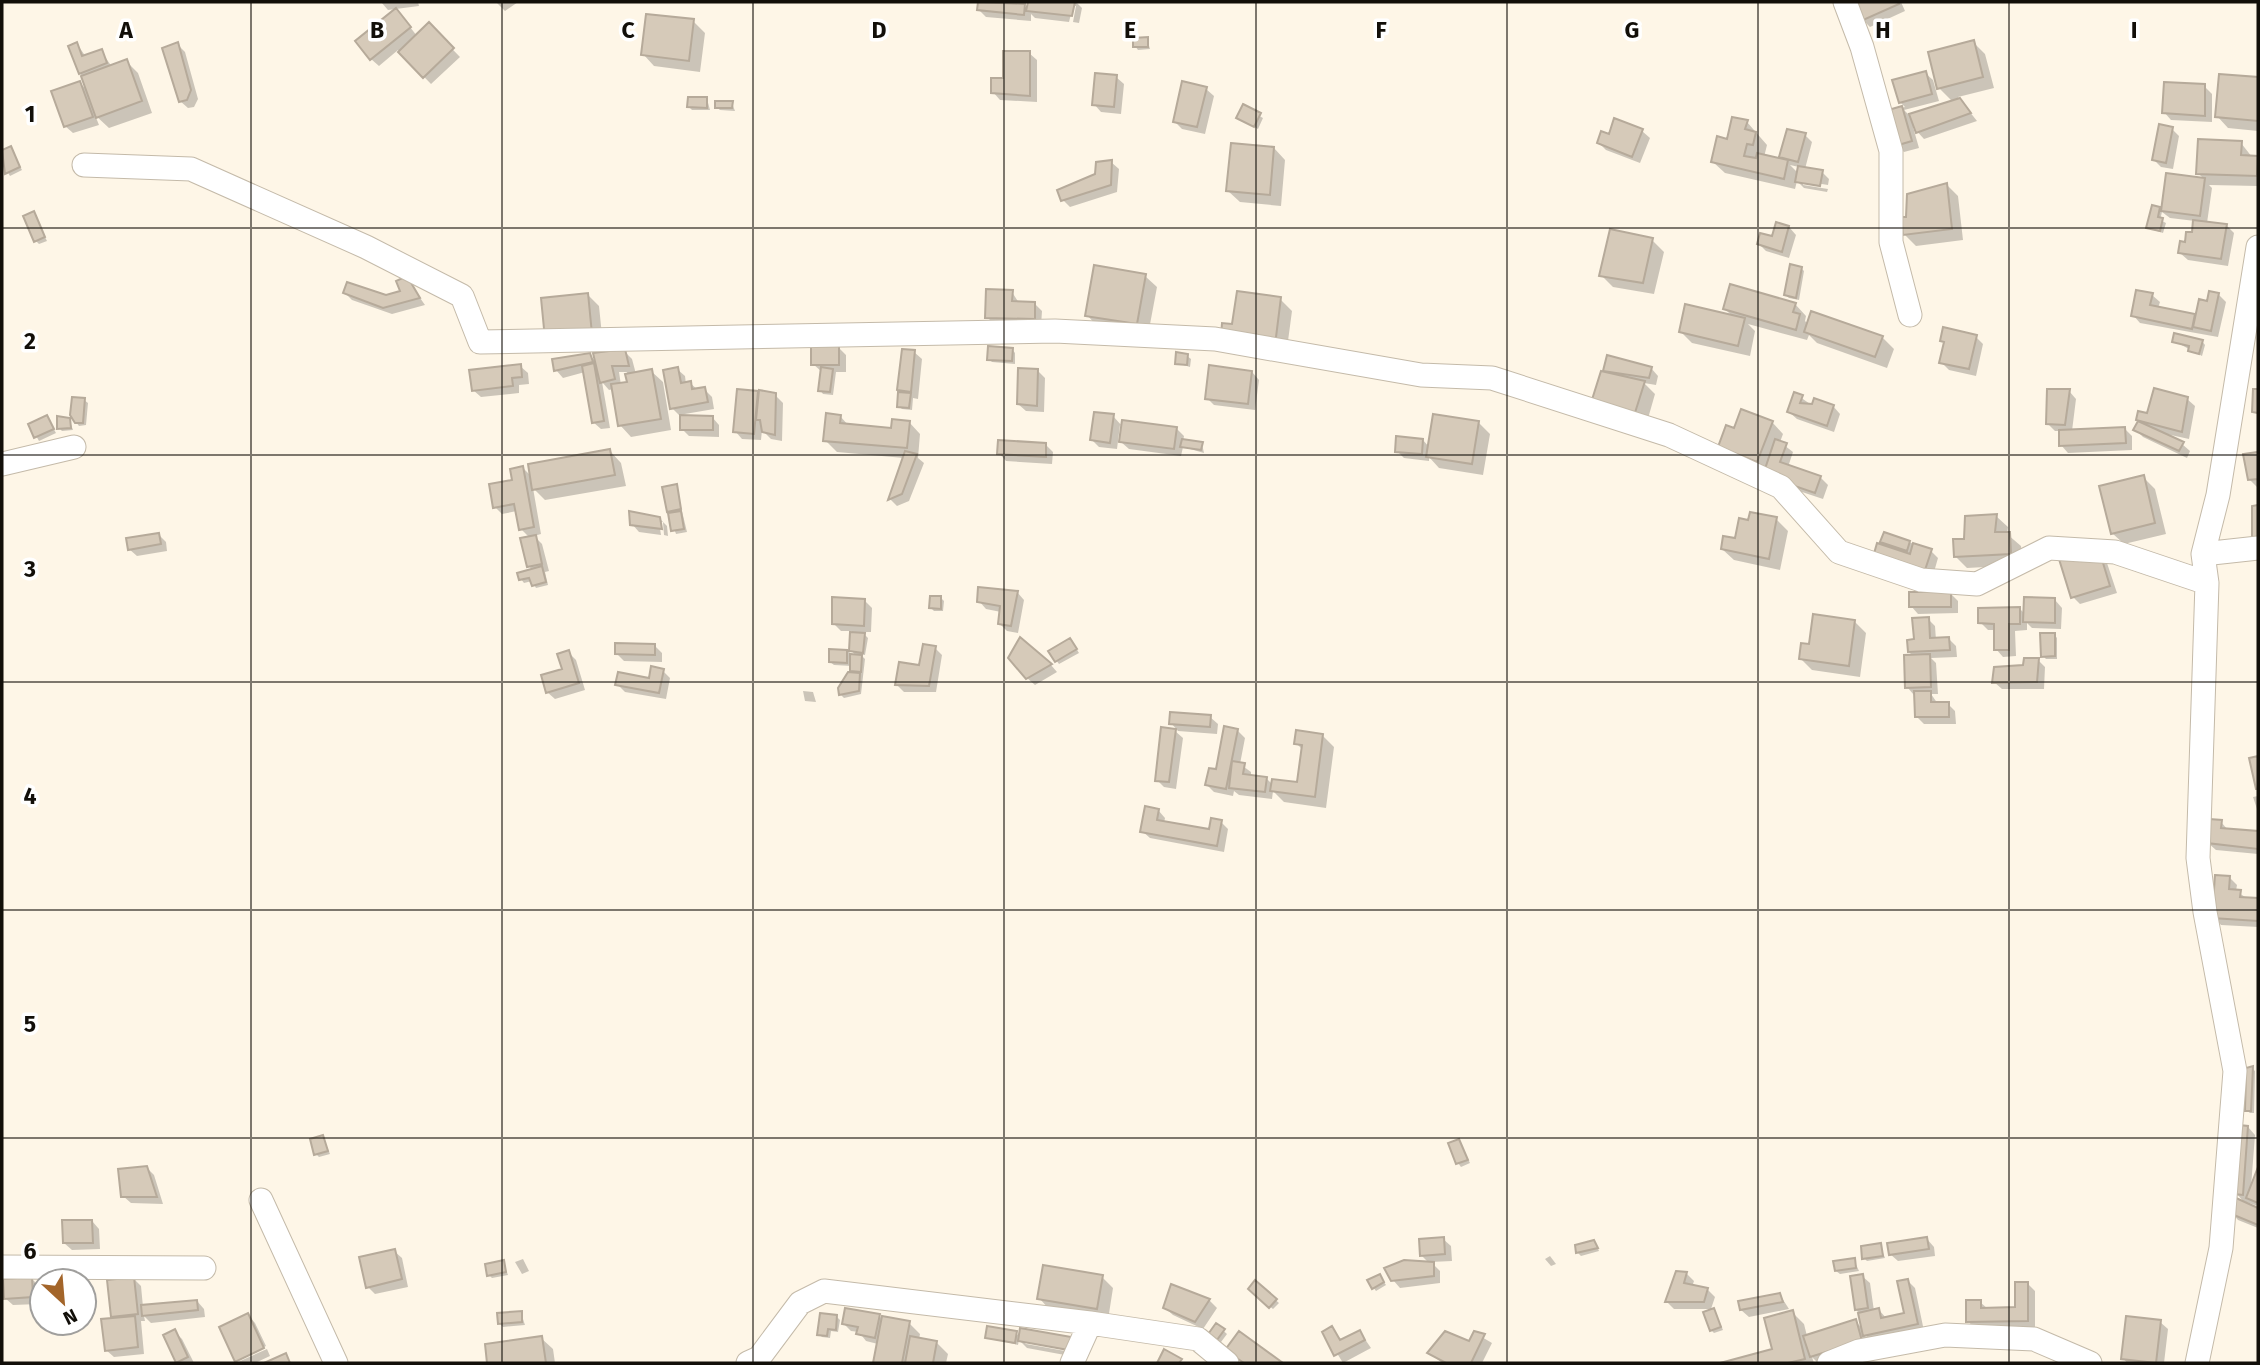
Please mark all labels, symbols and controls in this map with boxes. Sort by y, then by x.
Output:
text: A [118,16,133,44]
text: B [370,16,384,44]
text: C [621,16,635,44]
text: D [872,16,887,44]
text: E [1124,16,1136,44]
text: F [1375,16,1387,44]
text: G [1625,16,1639,44]
text: H [1875,16,1891,44]
text: I [2131,16,2137,44]
text: 1 [25,100,35,128]
text: 2 [24,327,36,355]
text: 3 [23,555,36,583]
text: 4 [24,782,37,810]
text: 5 [24,1010,36,1038]
text: 6 [24,1237,37,1265]
north arrow [28,1267,98,1337]
text: N [60,1304,81,1330]

